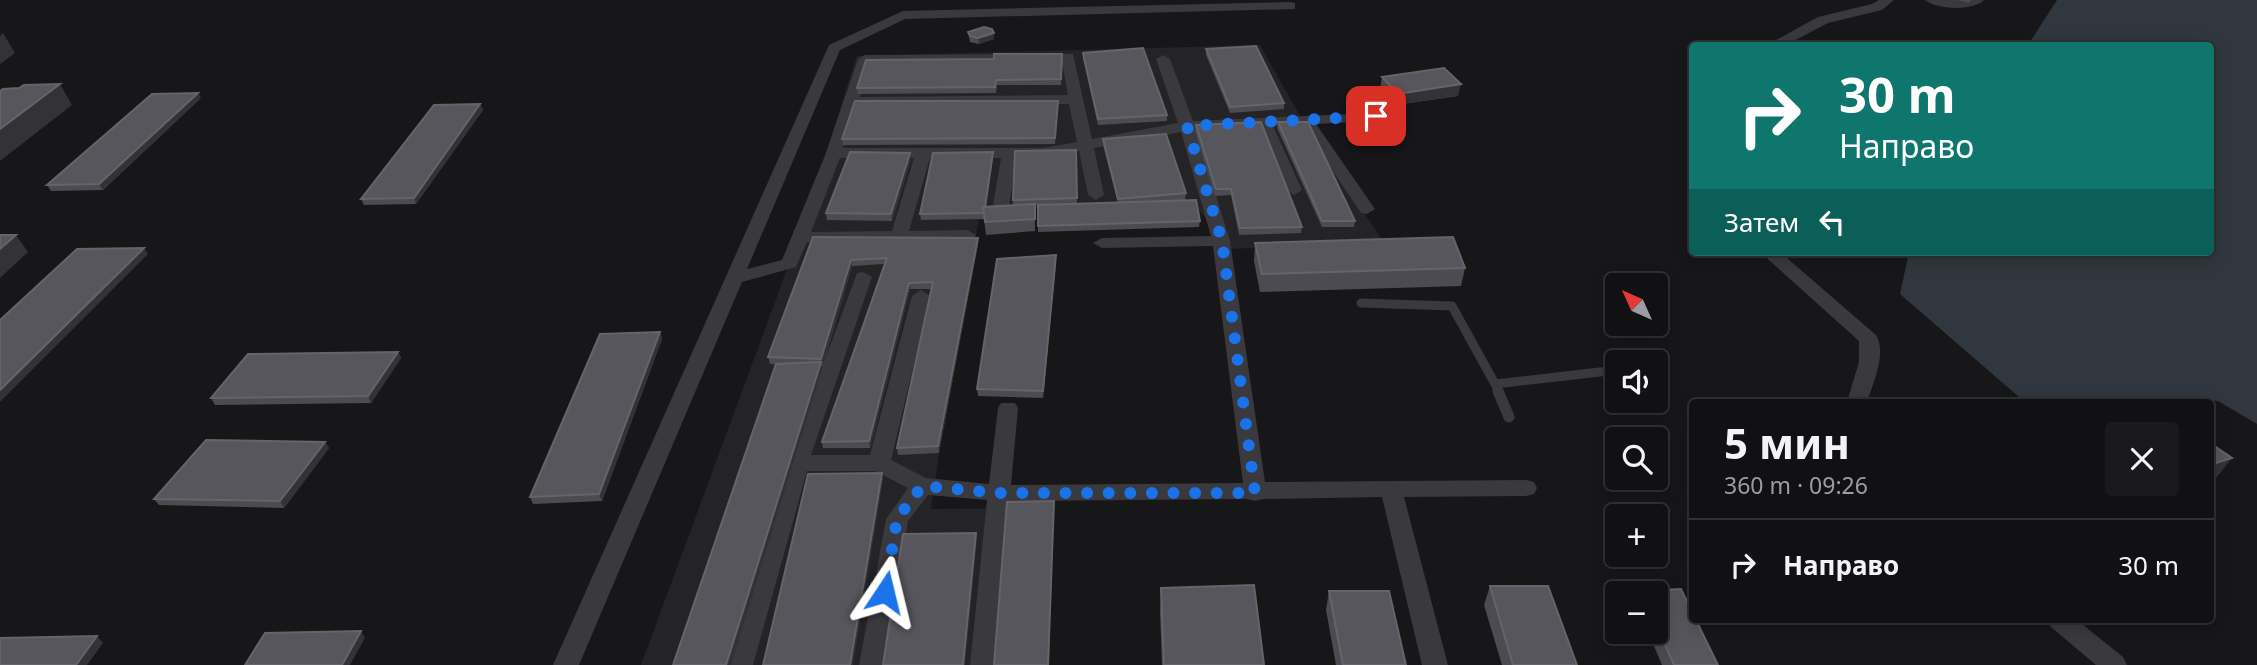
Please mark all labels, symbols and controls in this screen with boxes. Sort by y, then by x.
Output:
text: 30 m [1839,61,1956,127]
icon: right [1724,70,1815,161]
pin [1346,86,1406,146]
icon: arrive [1357,97,1395,135]
text: Направо [1839,124,1974,167]
icon: left [1813,203,1851,241]
text: Затем [1724,204,1799,240]
north arrow [1605,273,1668,336]
map controls [1605,273,1668,644]
button: sound [1605,350,1668,413]
text: 5 мин [1724,414,1850,471]
button: close [2105,422,2179,496]
button: search [1605,427,1668,490]
text: 360 m · 09:26 [1724,469,1868,501]
button: + [1605,504,1668,567]
icon: right [1724,546,1762,584]
text: Направо [1783,547,1899,583]
text: 30 m [2118,547,2179,583]
position arrow [848,555,922,629]
button: − [1605,581,1668,644]

